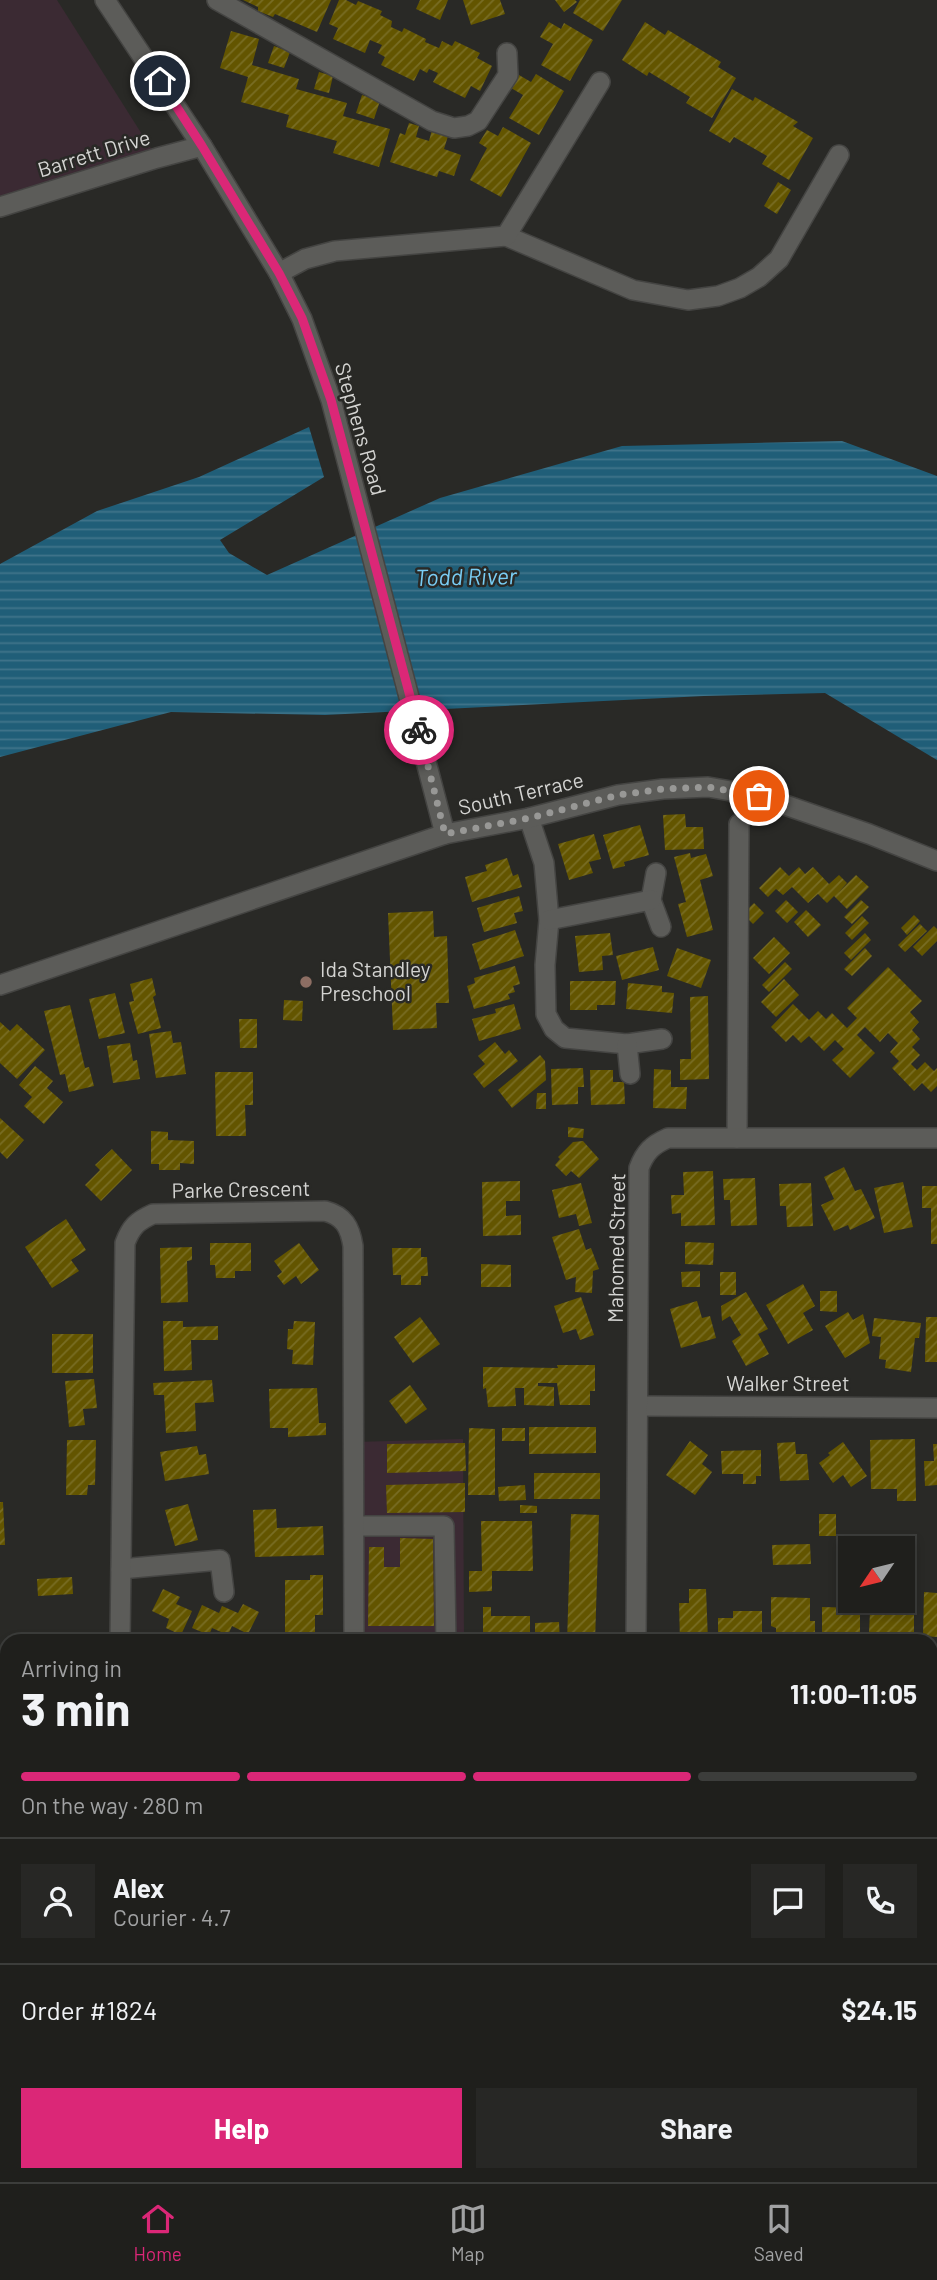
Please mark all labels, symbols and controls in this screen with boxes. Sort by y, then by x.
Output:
pin [130,51,190,111]
icon: home [141,62,179,100]
street label: Barrett Drive [34,124,153,182]
street label: Stephens Road [331,359,392,498]
water label: Todd River [415,561,518,591]
courier [384,695,454,765]
icon: bike [400,711,438,749]
street label: South Terrace [456,766,586,819]
pin [729,766,789,826]
icon: bag [740,777,778,815]
place label: Ida Standley Preschool [320,956,431,1005]
marker: Ida Standley Preschool [298,974,314,990]
street label: Mahomed Street [602,1173,629,1323]
street label: Parke Crescent [171,1175,311,1202]
street label: Walker Street [726,1370,850,1395]
north arrow [838,1536,915,1614]
map controls [838,1536,915,1613]
text: Arriving in [21,1654,122,1682]
text: 11:00–11:05 [790,1678,917,1709]
text: 3 min [21,1680,130,1735]
text: On the way · 280 m [21,1791,203,1819]
button: person [21,1864,95,1938]
button: chat [751,1864,825,1938]
button: phone [843,1864,917,1938]
text: Alex [113,1872,164,1903]
text: Courier · 4.7 [113,1903,231,1931]
text: Order #1824 [21,1994,157,2025]
text: $24.15 [842,1994,917,2025]
button: Help [21,2088,462,2168]
button: Share [476,2088,917,2168]
tab: Home [133,2200,182,2265]
tab: Map [449,2200,487,2265]
tab: Saved [754,2200,804,2265]

